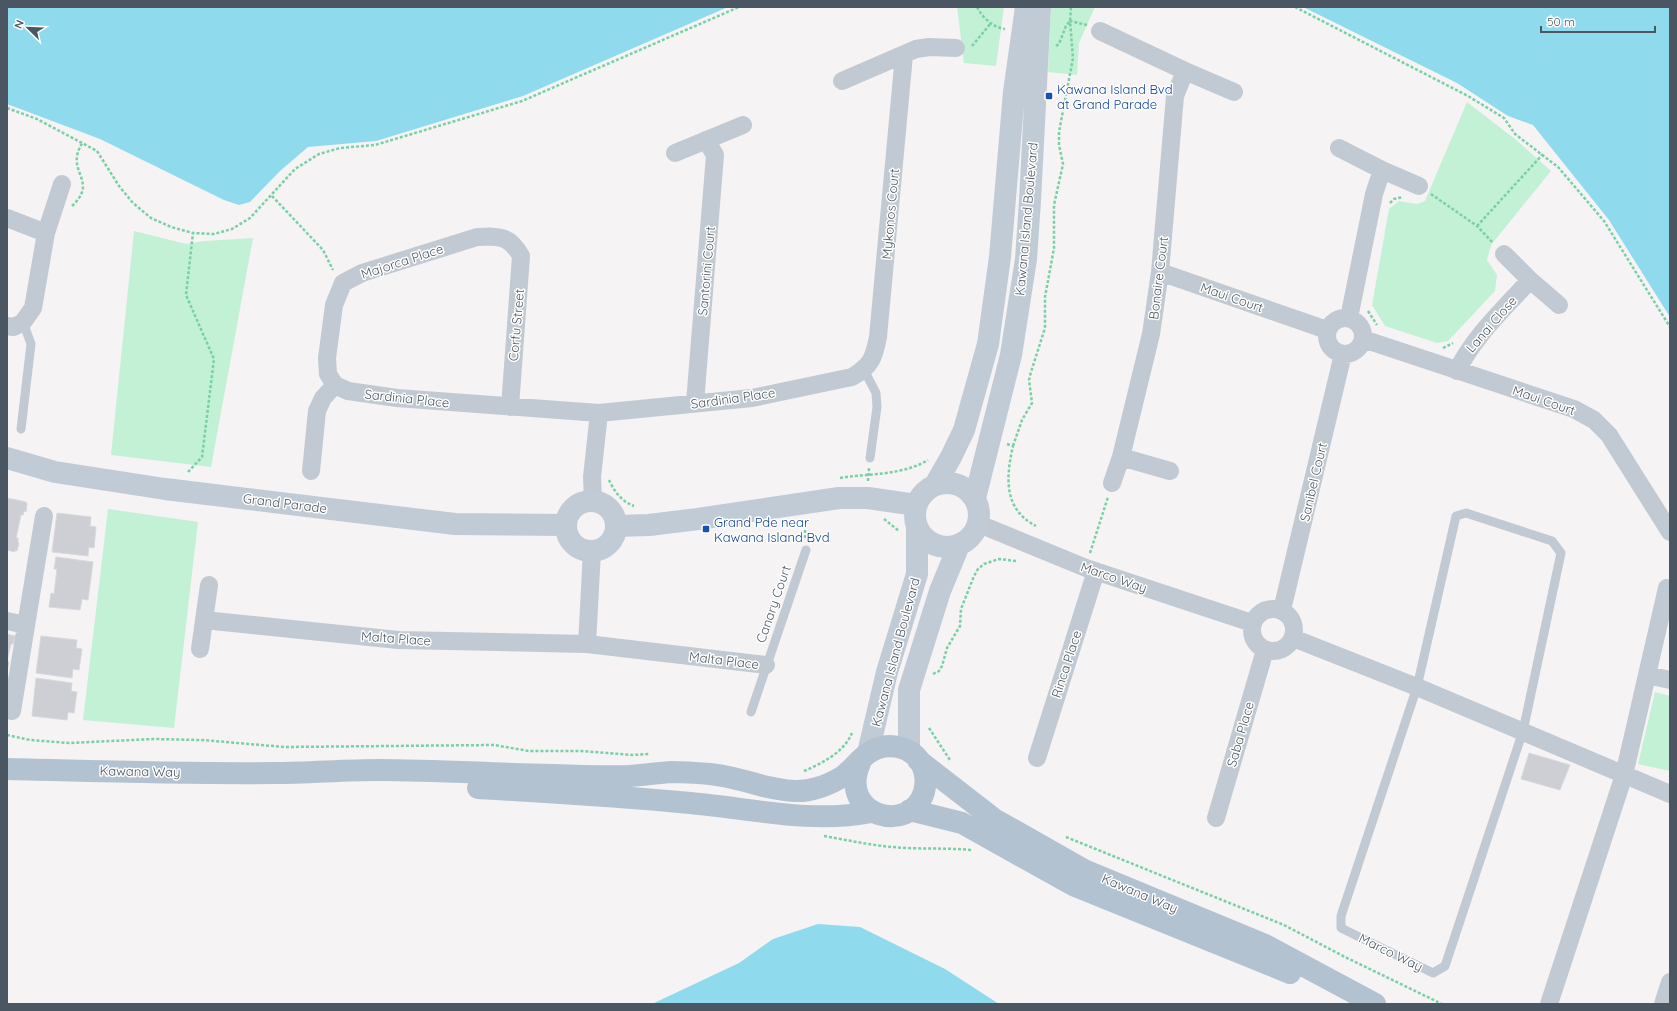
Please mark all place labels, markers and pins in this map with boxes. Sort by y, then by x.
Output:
place label: Kawana Island Bvd at Grand Parade [1057,81,1173,112]
marker: Kawana Island Bvd at Grand Parade [1044,91,1054,101]
place label: Grand Pde near Kawana Island Bvd [714,514,830,545]
marker: Grand Pde near Kawana Island Bvd [701,524,711,534]

